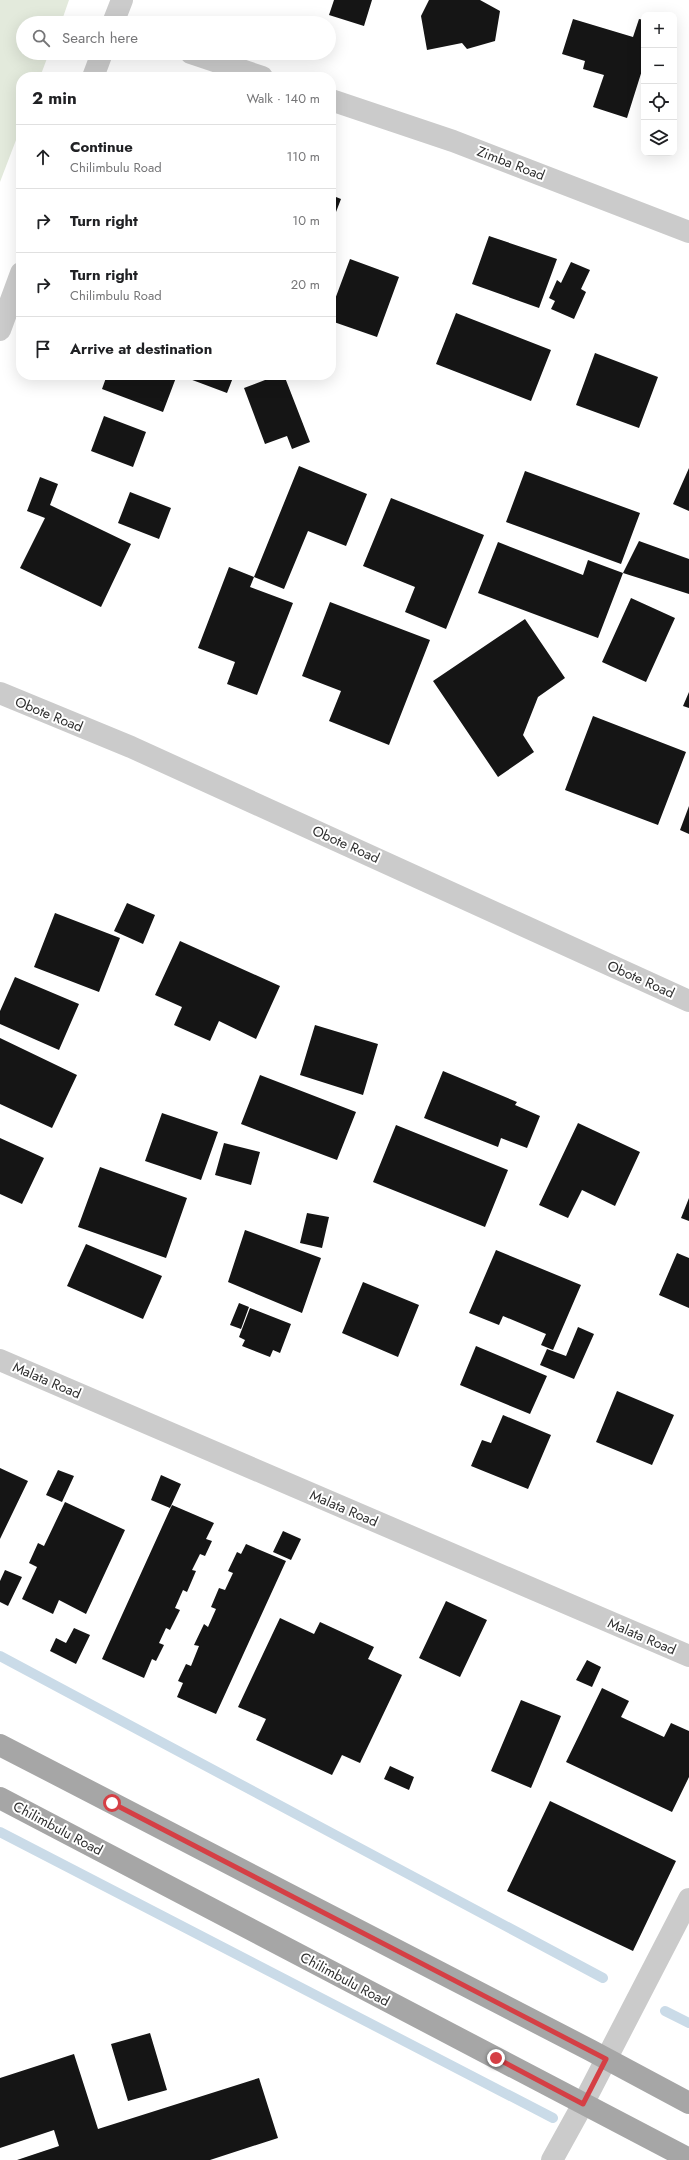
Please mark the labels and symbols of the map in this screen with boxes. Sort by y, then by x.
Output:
street label: Zimba Road [474,141,548,185]
street label: Obote Road [12,691,86,737]
street label: Obote Road [309,820,383,868]
street label: Obote Road [604,955,678,1003]
street label: Malata Road [10,1357,84,1403]
street label: Malata Road [307,1485,381,1531]
street label: Malata Road [605,1613,679,1659]
route start [103,1794,121,1812]
street label: Chilimbulu Road [10,1796,106,1860]
street label: Chilimbulu Road [297,1947,393,2011]
route end [487,2049,505,2067]

